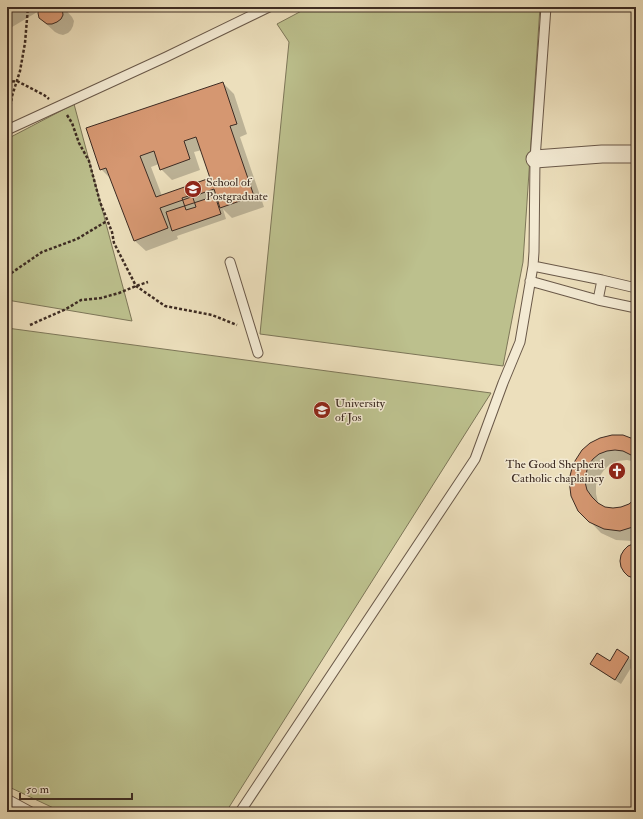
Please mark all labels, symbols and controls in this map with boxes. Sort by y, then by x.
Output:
place label: School of Postgraduate [206,175,268,204]
school or university icon: School of Postgraduate [183,179,203,199]
place label: University of Jos [335,396,386,425]
school or university icon: University of Jos [312,400,332,420]
place label: The Good Shepherd Catholic chaplaincy [506,457,605,486]
church icon: The Good Shepherd Catholic chaplaincy [607,461,627,481]
scale bar [20,775,132,801]
text: 50 m [26,782,50,797]

